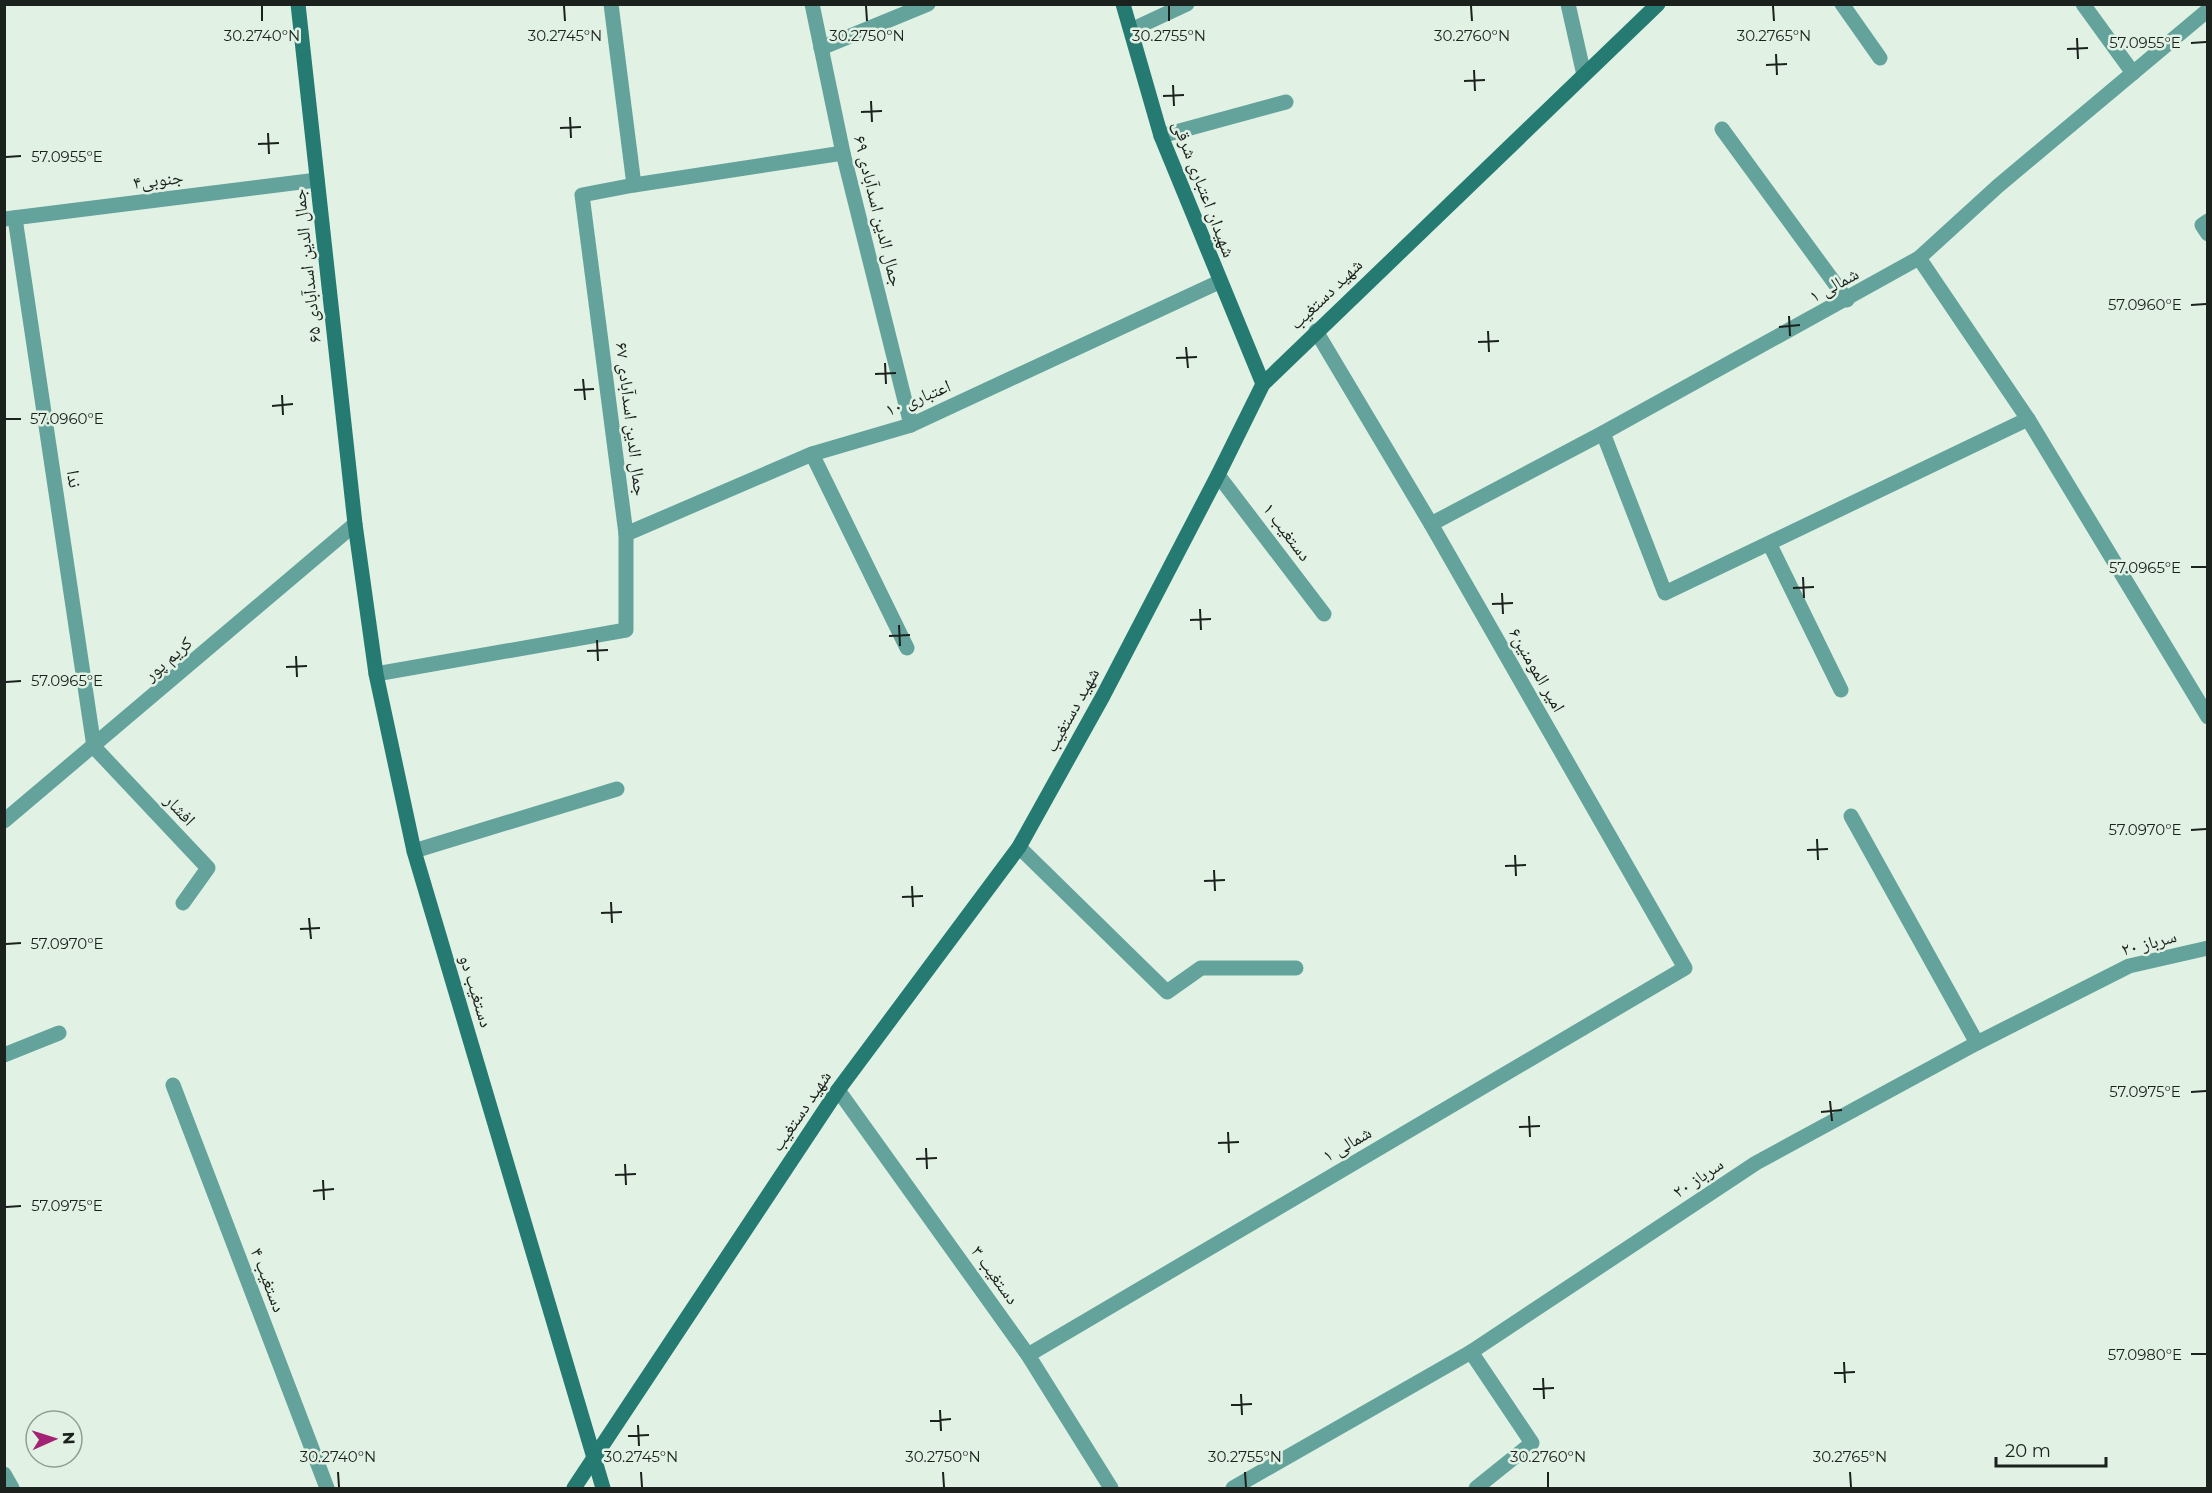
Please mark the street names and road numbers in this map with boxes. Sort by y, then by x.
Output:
street label: شهیدان اعتباری شرقی [1168,117,1240,261]
street label: جمال الدین اسدآبادی ۶۹ [849,133,907,289]
street label: جنوبی۴ [132,166,184,194]
street label: جمال الدین اسدآبادی ۶۵ [288,188,326,344]
street label: شهید دستغیب [1285,254,1367,334]
street label: شمالی ۱ [1806,263,1862,307]
street label: جمال الدین اسدآبادی ۶۷ [611,341,651,497]
street label: اعتباری ۱۰ [882,375,954,421]
street label: ندا [62,468,86,490]
street label: دستغیب ۱ [1258,499,1316,565]
street label: امیر المومنین۶ [1504,624,1570,716]
street label: کریم پور [139,632,198,687]
street label: شهید دستغیب [1040,664,1104,756]
street label: افشار [159,789,200,830]
street label: سرباز ۲۰ [2119,925,2179,961]
street label: دستغیب دو [455,952,497,1030]
street label: شهید دستغیب [766,1066,836,1156]
street label: شمالی ۱ [1319,1121,1375,1167]
street label: سرباز ۲۰ [1668,1153,1728,1203]
street label: دستغیب ۳ [966,1241,1024,1309]
street label: دستغیب ۴ [246,1245,290,1315]

